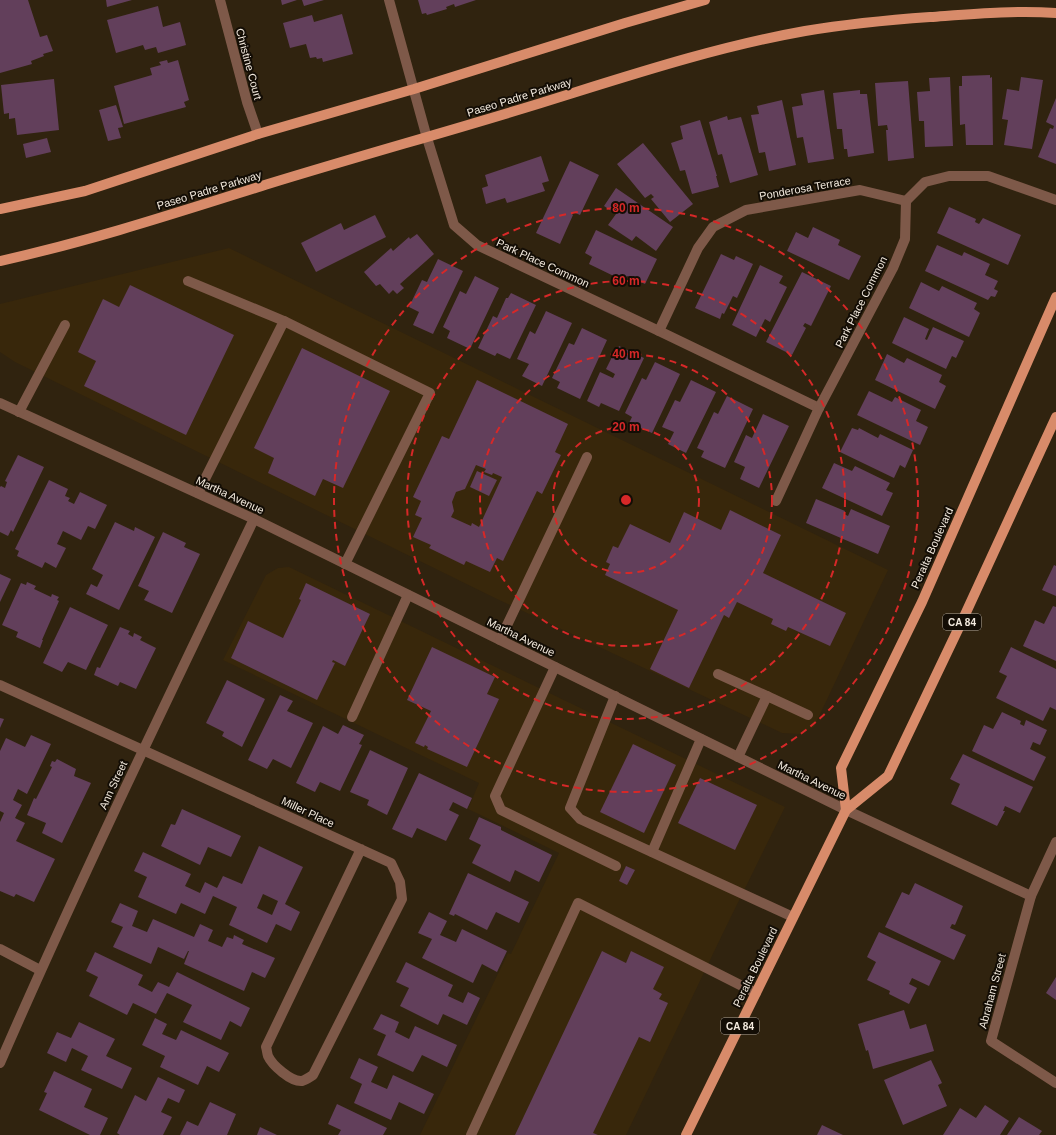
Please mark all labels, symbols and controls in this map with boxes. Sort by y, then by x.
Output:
street label: Christine Court [234,27,264,101]
street label: Paseo Padre Parkway [465,75,573,119]
street label: Paseo Padre Parkway [155,168,263,212]
street label: Ponderosa Terrace [758,174,852,202]
text: 80 m [612,201,640,215]
street label: Park Place Common [495,236,591,290]
street label: Park Place Common [833,254,889,350]
text: 60 m [612,274,640,288]
text: 40 m [612,347,640,361]
text: 20 m [612,420,640,434]
street label: Martha Avenue [194,474,266,516]
centre of rings [619,493,633,507]
street label: Peralta Boulevard [909,506,955,590]
road number: CA 84 [943,614,981,630]
street label: Martha Avenue [485,615,557,659]
street label: Martha Avenue [776,758,848,802]
street label: Ann Street [97,759,129,811]
street label: Miller Place [280,795,336,829]
street label: Peralta Boulevard [730,925,780,1009]
street label: Abraham Street [976,952,1008,1030]
road number: CA 84 [721,1018,759,1034]

